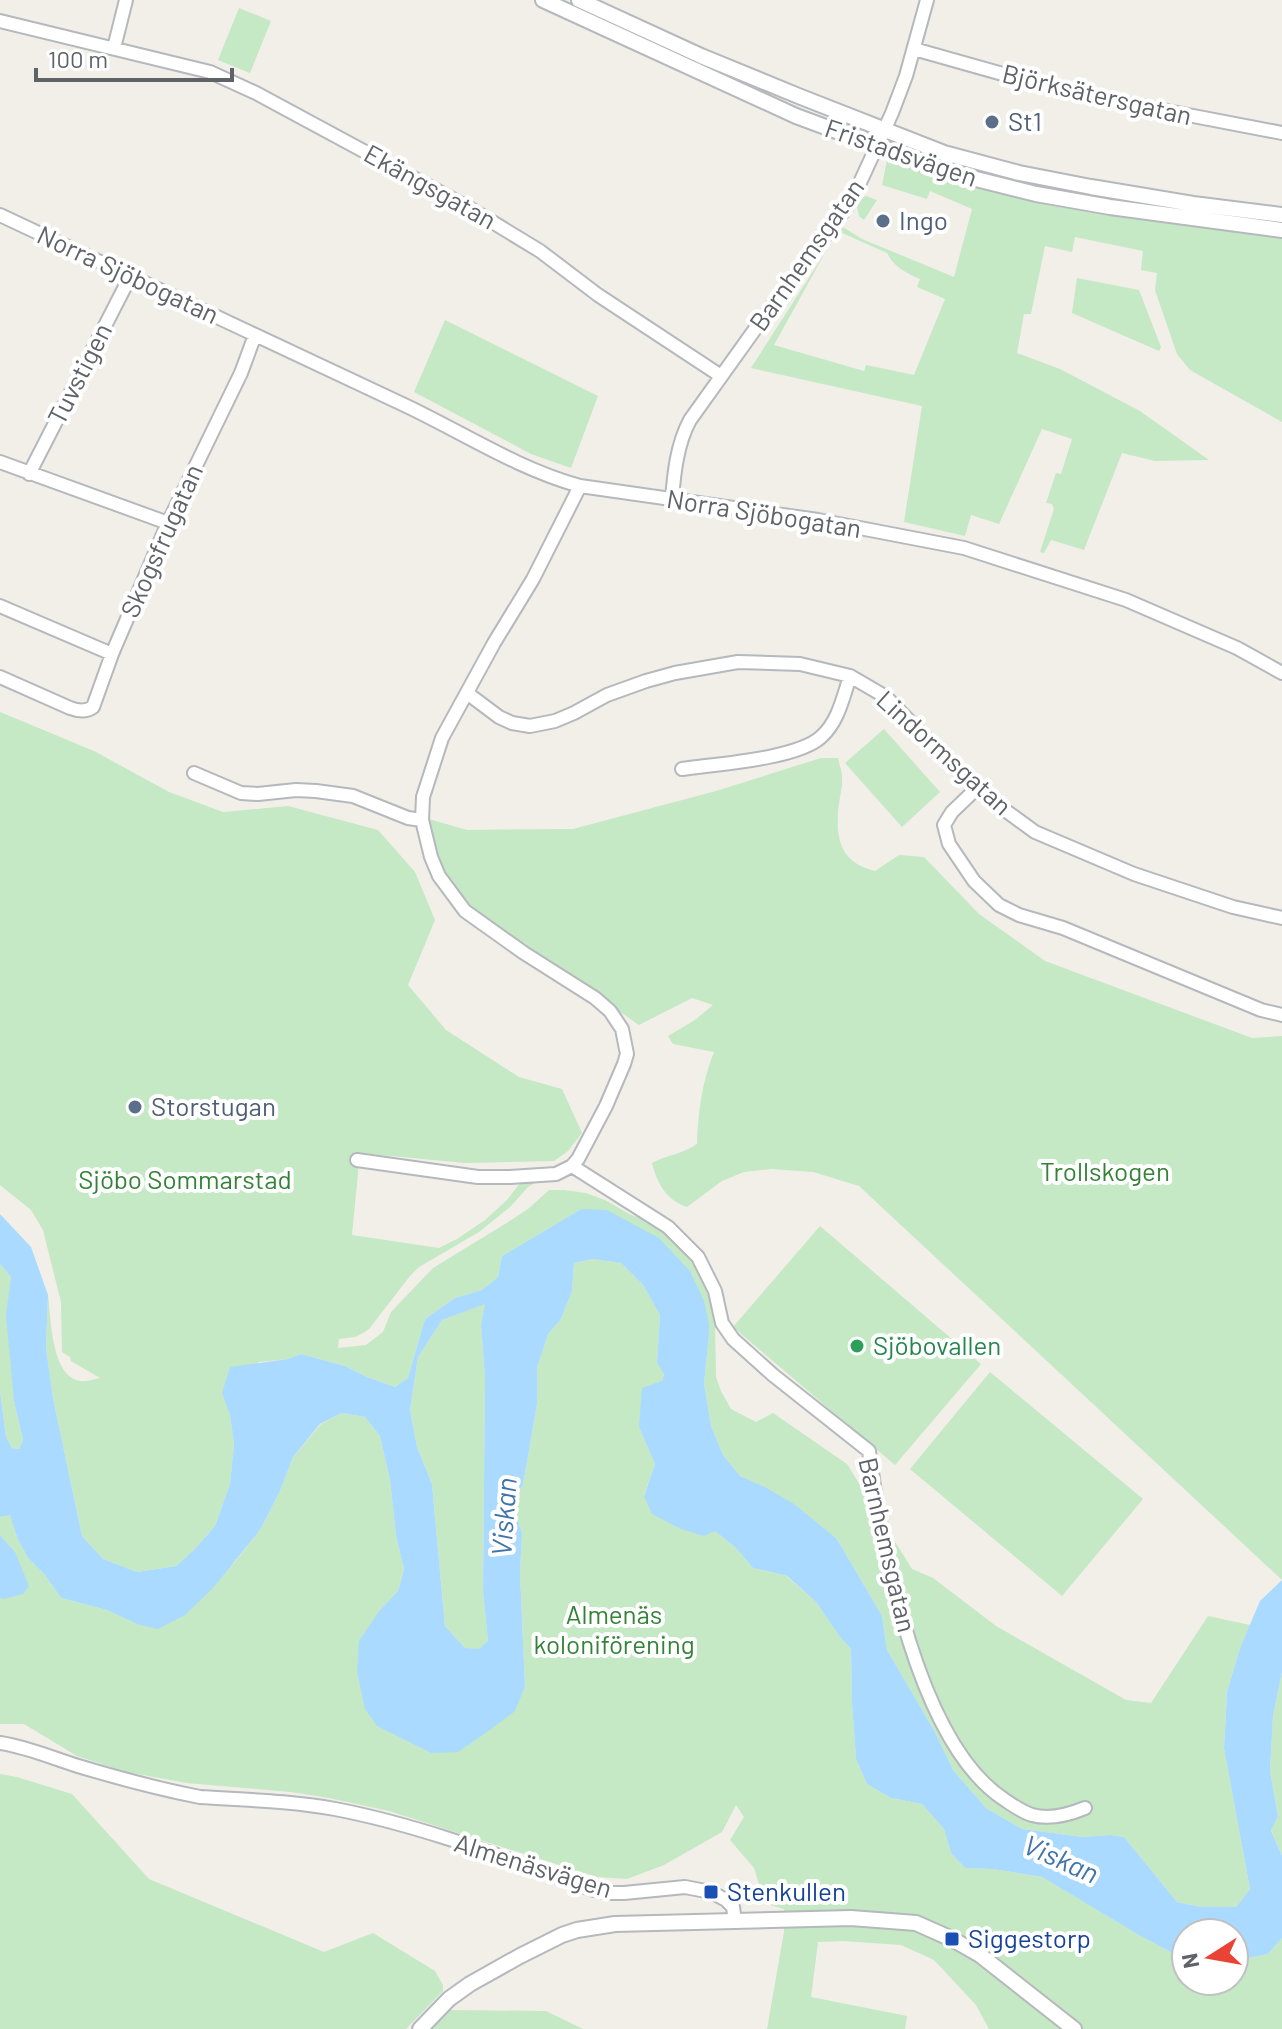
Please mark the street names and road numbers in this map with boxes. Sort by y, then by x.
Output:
street label: Björksätersgatan [1000,57,1195,130]
street label: Fristadsvägen [821,111,982,192]
street label: Ekängsgatan [359,137,502,235]
street label: Barnhemsgatan [742,172,870,336]
street label: Norra Sjöbogatan [33,218,224,329]
street label: Tuvstigen [40,317,117,429]
street label: Skogsfrugatan [113,459,208,622]
street label: Norra Sjöbogatan [665,482,864,543]
street label: Lindormsgatan [871,683,1019,821]
street label: Barnhemsgatan [853,1454,924,1635]
street label: Almenäsvägen [451,1826,616,1903]

